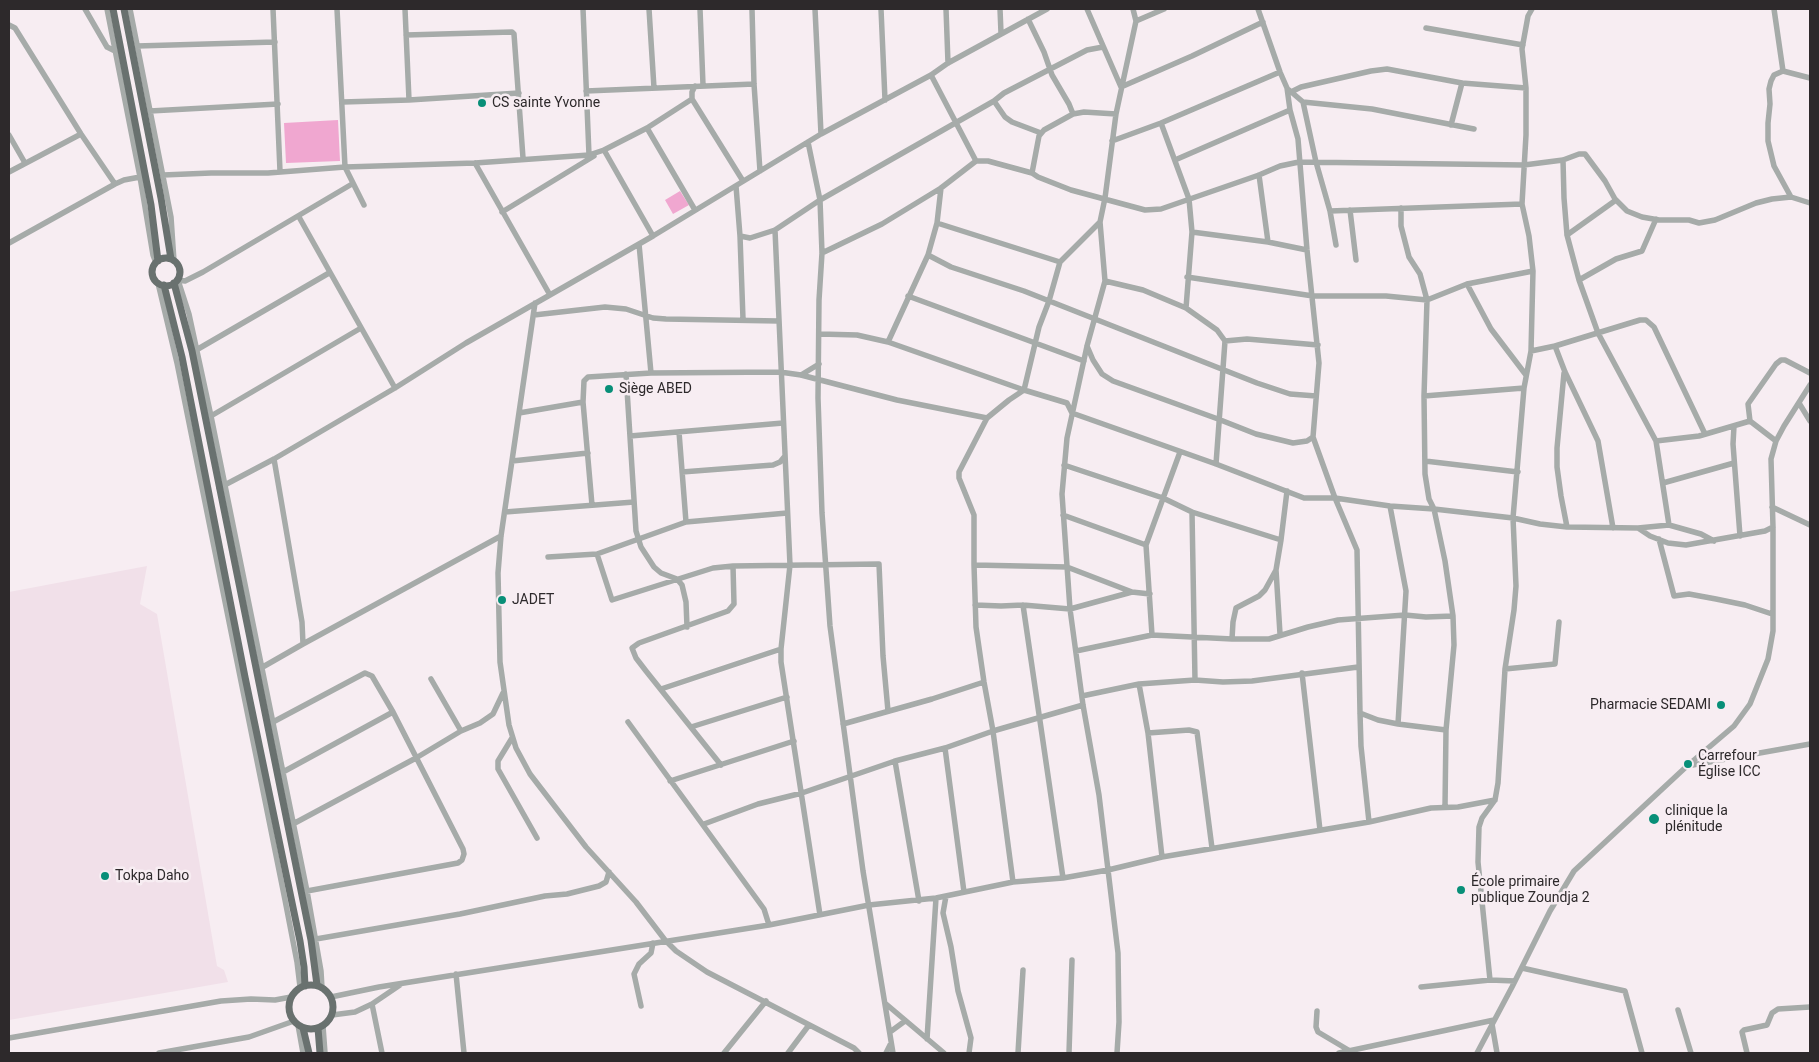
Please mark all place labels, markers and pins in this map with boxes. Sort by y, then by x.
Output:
place label: CS sainte Yvonne [492,95,600,111]
marker: CS sainte Yvonne [476,97,488,109]
place label: Siège ABED [619,381,692,397]
marker: Siège ABED [603,383,615,395]
place label: JADET [512,592,554,608]
marker: JADET [496,594,508,606]
place label: Pharmacie SEDAMI [1590,697,1711,713]
marker: Pharmacie SEDAMI [1715,699,1727,711]
place label: Carrefour Église ICC [1698,748,1761,780]
marker: Carrefour Église ICC [1682,758,1694,770]
place label: clinique la plénitude [1665,803,1728,836]
marker: clinique la plénitude [1647,812,1661,826]
place label: Tokpa Daho [115,868,189,884]
marker: Tokpa Daho [99,870,111,882]
place label: École primaire publique Zoundja 2 [1471,874,1590,906]
marker: École primaire publique Zoundja 2 [1455,884,1467,896]

